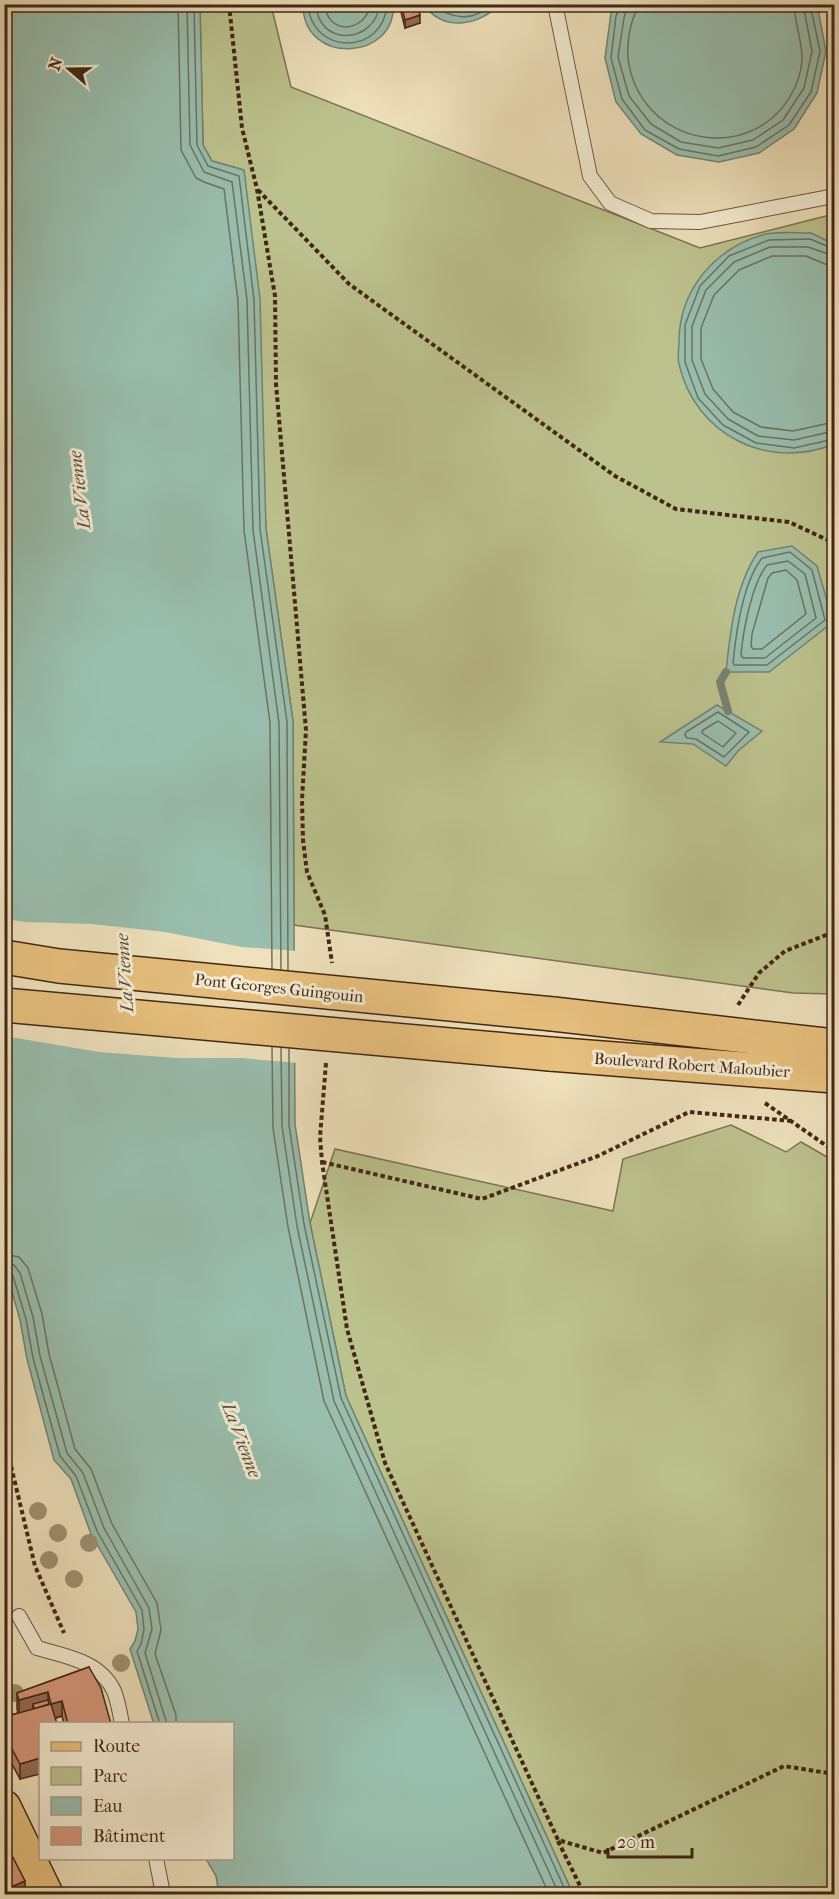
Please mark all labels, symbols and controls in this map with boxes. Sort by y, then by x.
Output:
north arrow [39,39,99,99]
text: N [44,54,67,73]
water label: La Vienne [65,449,95,532]
water label: La Vienne [112,932,138,1015]
street label: Pont Georges Guingouin [194,970,365,1006]
street label: Boulevard Robert Maloubier [593,1049,791,1081]
water label: La Vienne [216,1398,265,1481]
legend [39,1722,234,1860]
text: Route [93,1736,140,1757]
text: Parc [93,1766,128,1787]
text: Eau [93,1796,122,1817]
scale bar [608,1821,692,1859]
text: Bâtiment [93,1826,166,1847]
text: 20 m [617,1832,655,1853]

